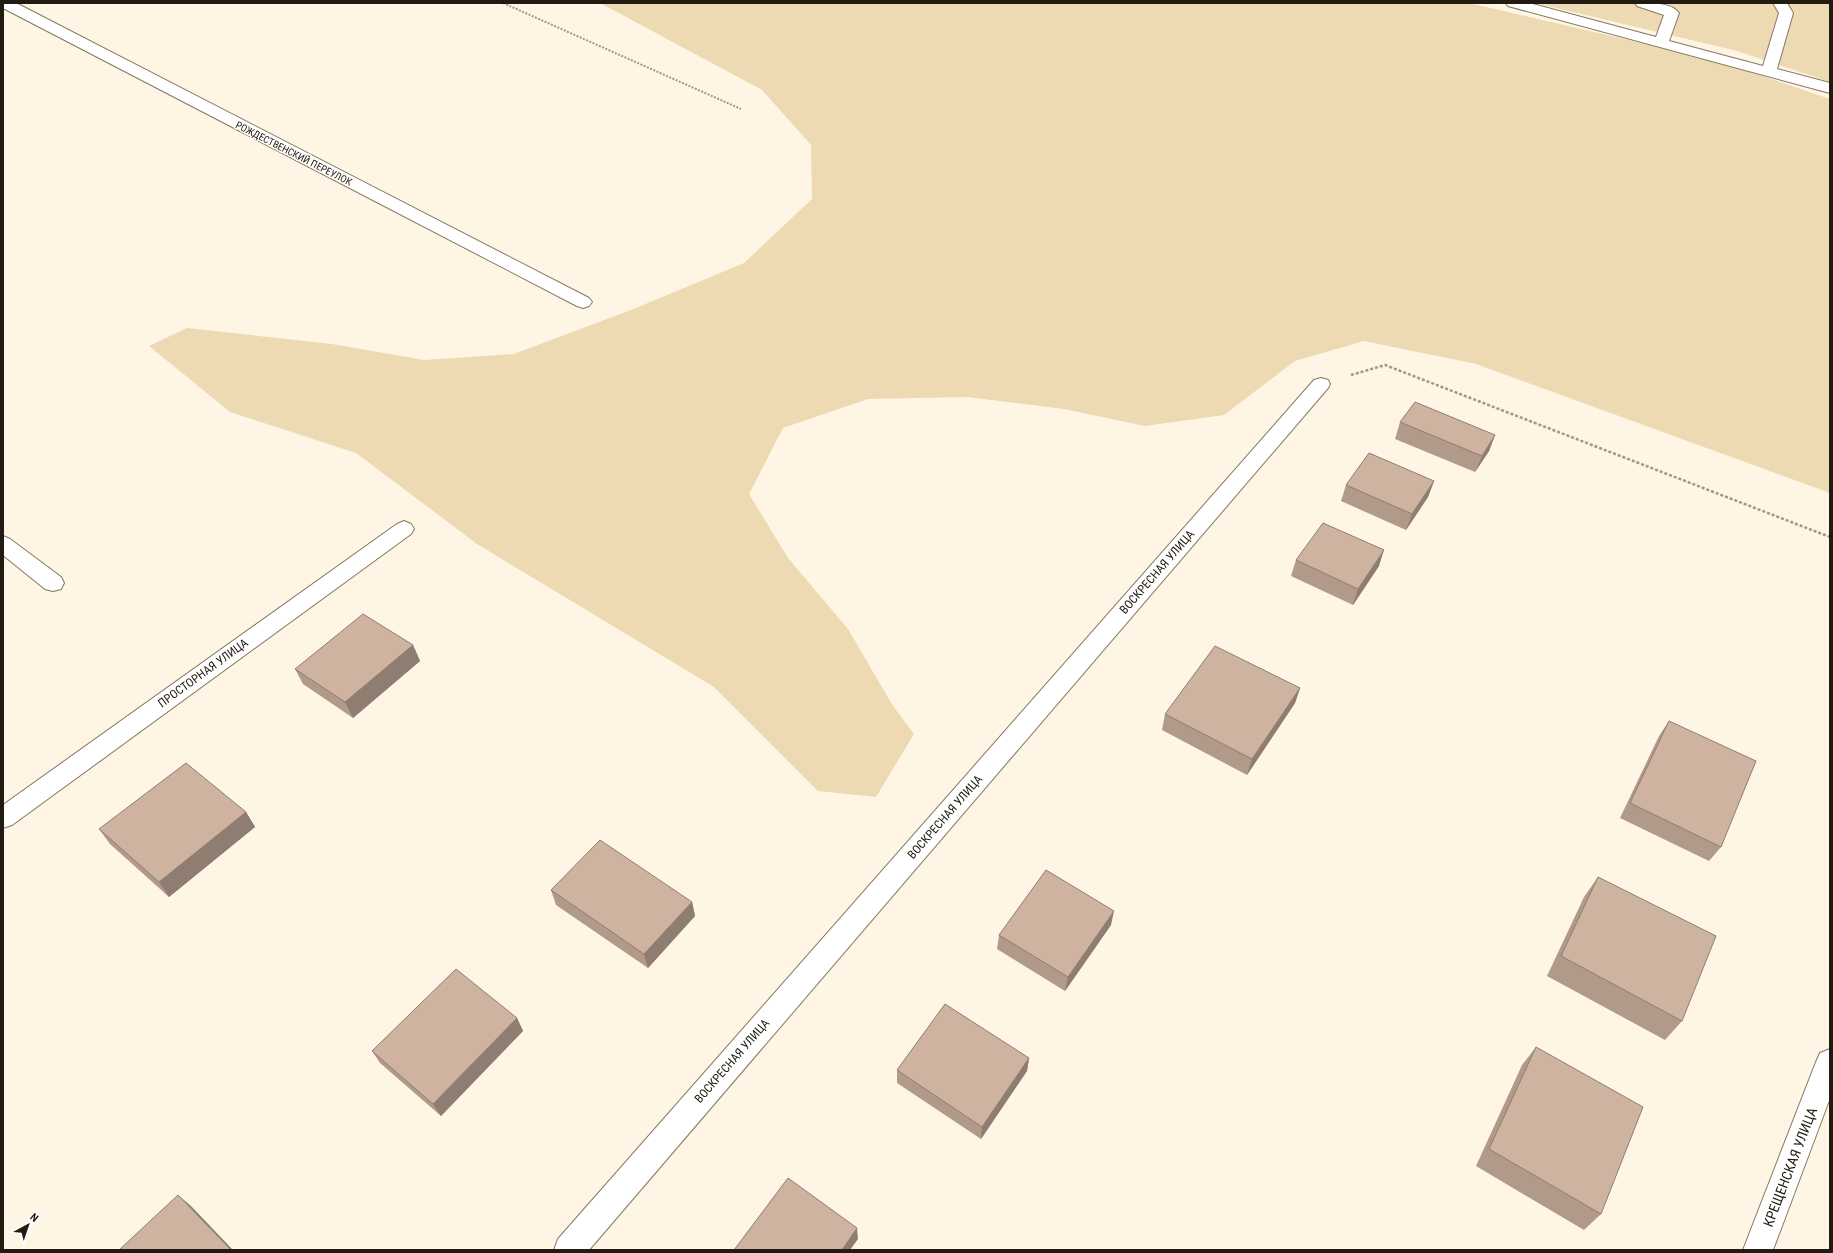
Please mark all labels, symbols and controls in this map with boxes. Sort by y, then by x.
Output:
street label: РОЖДЕСТВЕНСКИЙ ПЕРЕУЛОК [234,118,355,188]
street label: ВОСКРЕСНАЯ УЛИЦА [1117,527,1197,617]
street label: ПРОСТОРНАЯ УЛИЦА [155,636,251,710]
street label: ВОСКРЕСНАЯ УЛИЦА [905,772,985,862]
street label: ВОСКРЕСНАЯ УЛИЦА [692,1016,772,1106]
street label: КРЕЩЕНСКАЯ УЛИЦА [1760,1105,1820,1229]
north arrow [8,1205,48,1245]
text: N [27,1211,41,1225]

